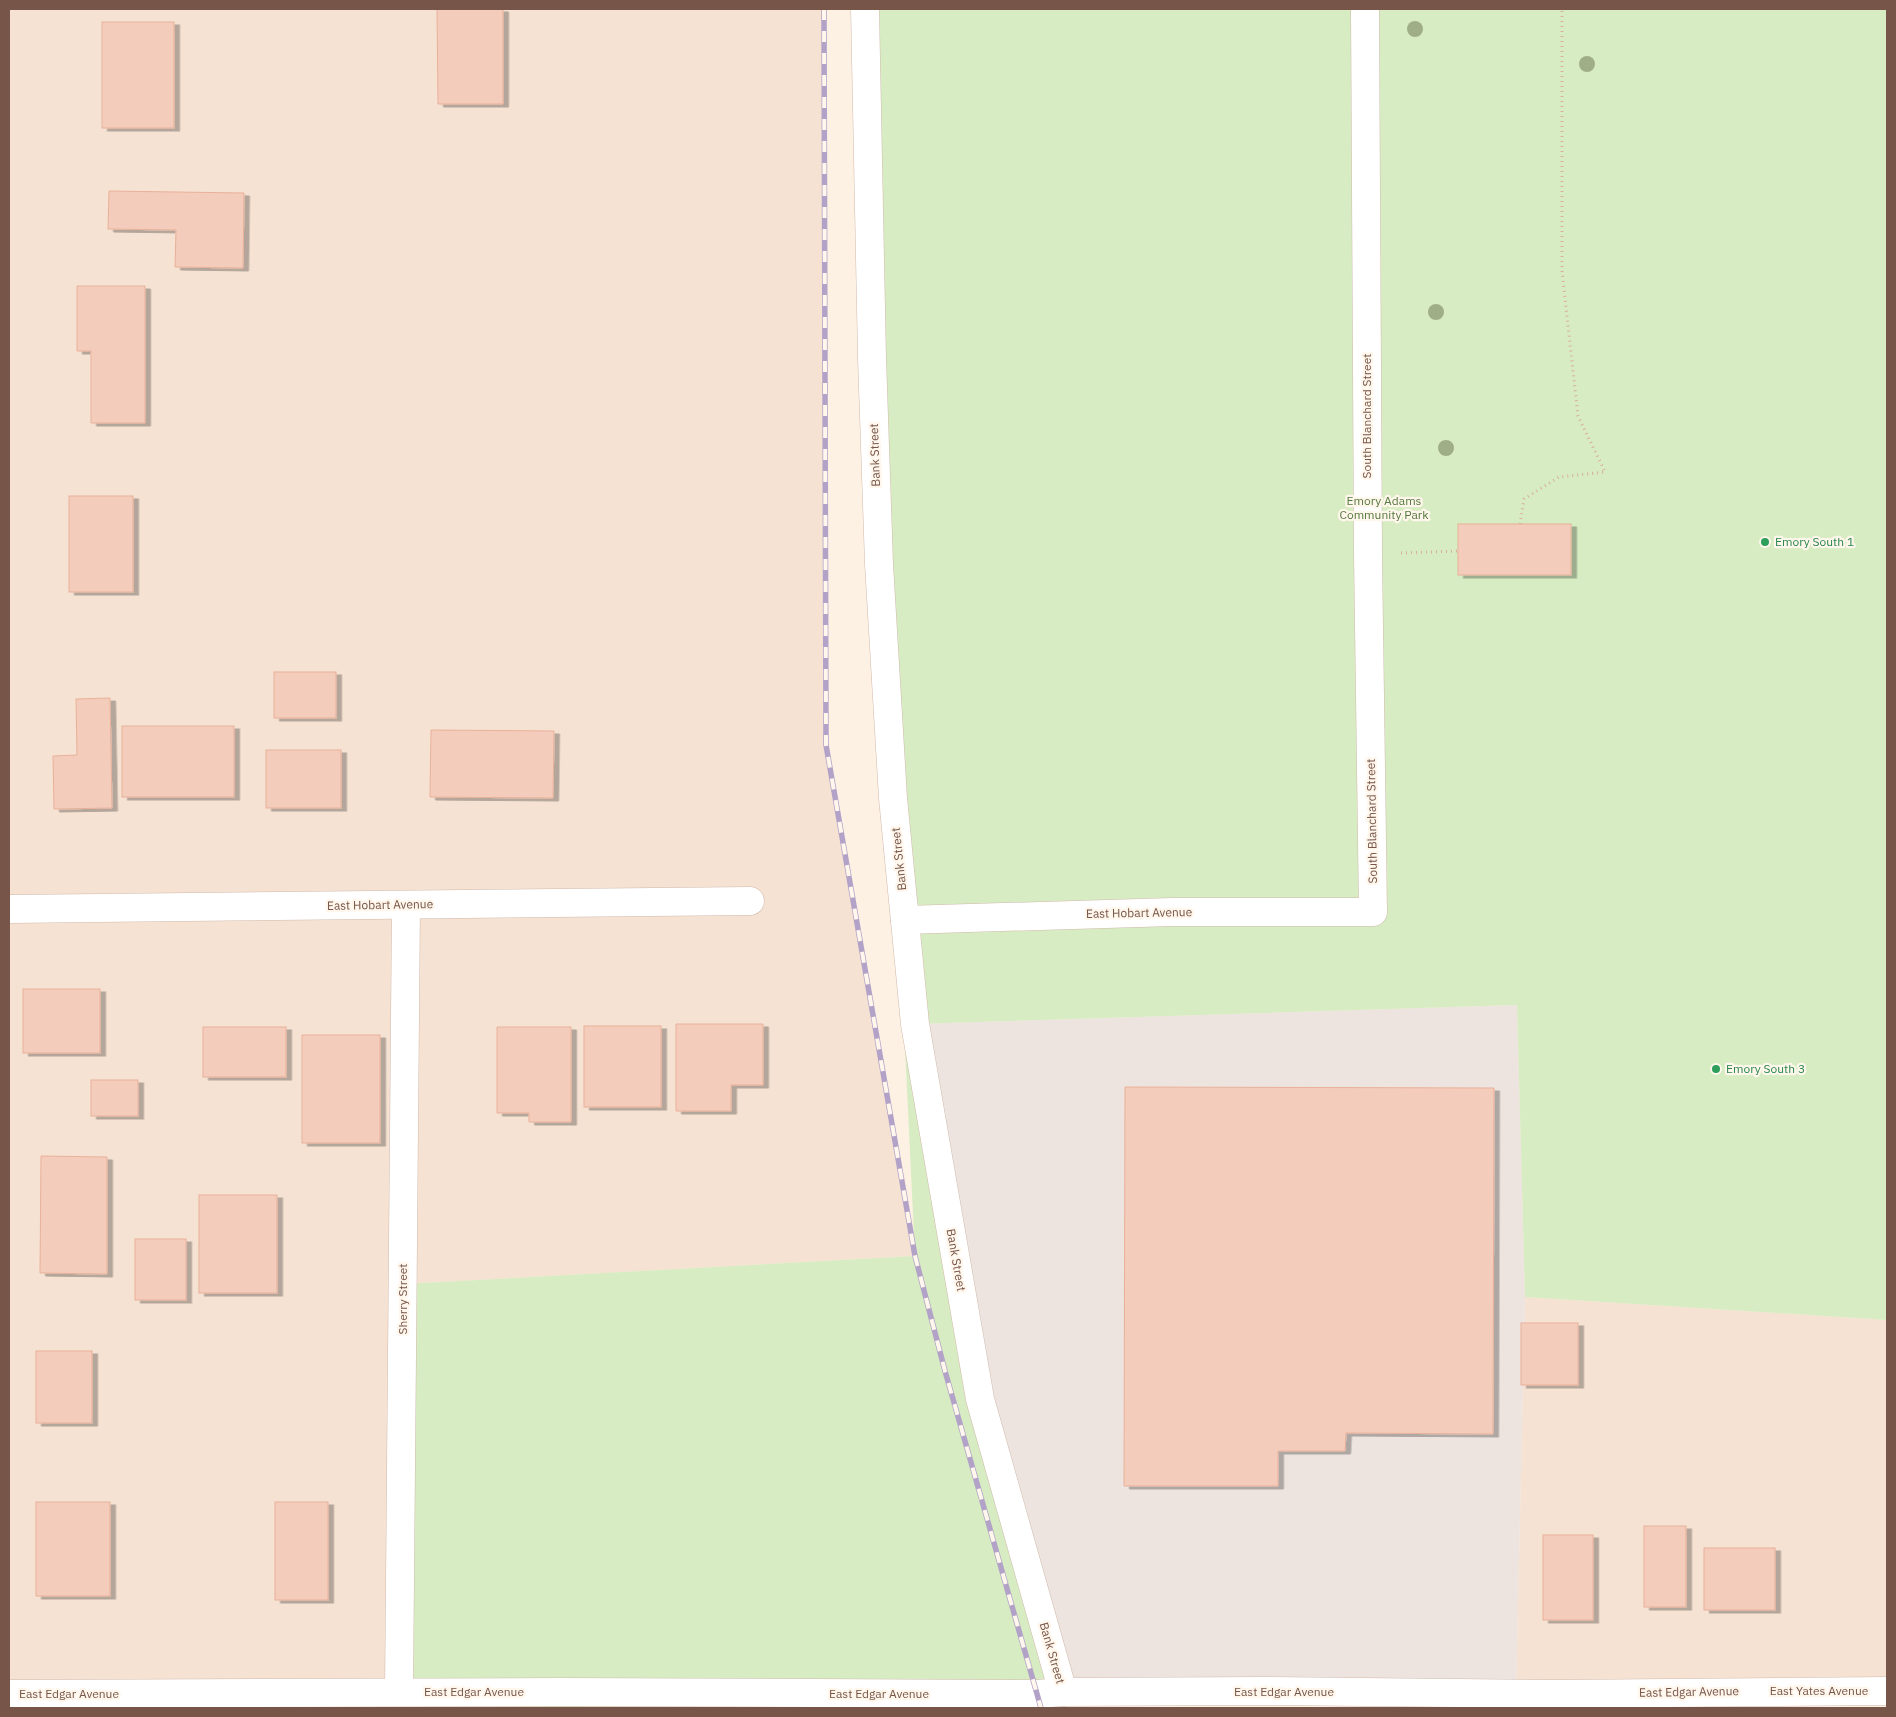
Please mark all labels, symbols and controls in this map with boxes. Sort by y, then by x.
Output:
street label: South Blanchard Street [1359,354,1374,479]
street label: Bank Street [866,423,883,487]
park label: Emory Adams Community Park [1339,493,1429,522]
place label: Emory South 1 [1775,534,1854,549]
marker: Emory South 1 [1759,536,1771,548]
street label: South Blanchard Street [1363,758,1380,884]
street label: Bank Street [888,827,909,891]
street label: East Hobart Avenue [327,896,434,913]
street label: East Hobart Avenue [1086,904,1193,921]
place label: Emory South 3 [1726,1061,1805,1076]
marker: Emory South 3 [1710,1063,1722,1075]
street label: Bank Street [944,1228,969,1292]
street label: Sherry Street [395,1263,410,1335]
street label: Bank Street [1037,1620,1068,1685]
street label: East Edgar Avenue [1639,1683,1740,1700]
street label: East Yates Avenue [1770,1683,1869,1698]
street label: East Edgar Avenue [424,1684,524,1699]
street label: East Edgar Avenue [1234,1684,1334,1699]
street label: East Edgar Avenue [19,1686,119,1701]
street label: East Edgar Avenue [829,1686,929,1701]

